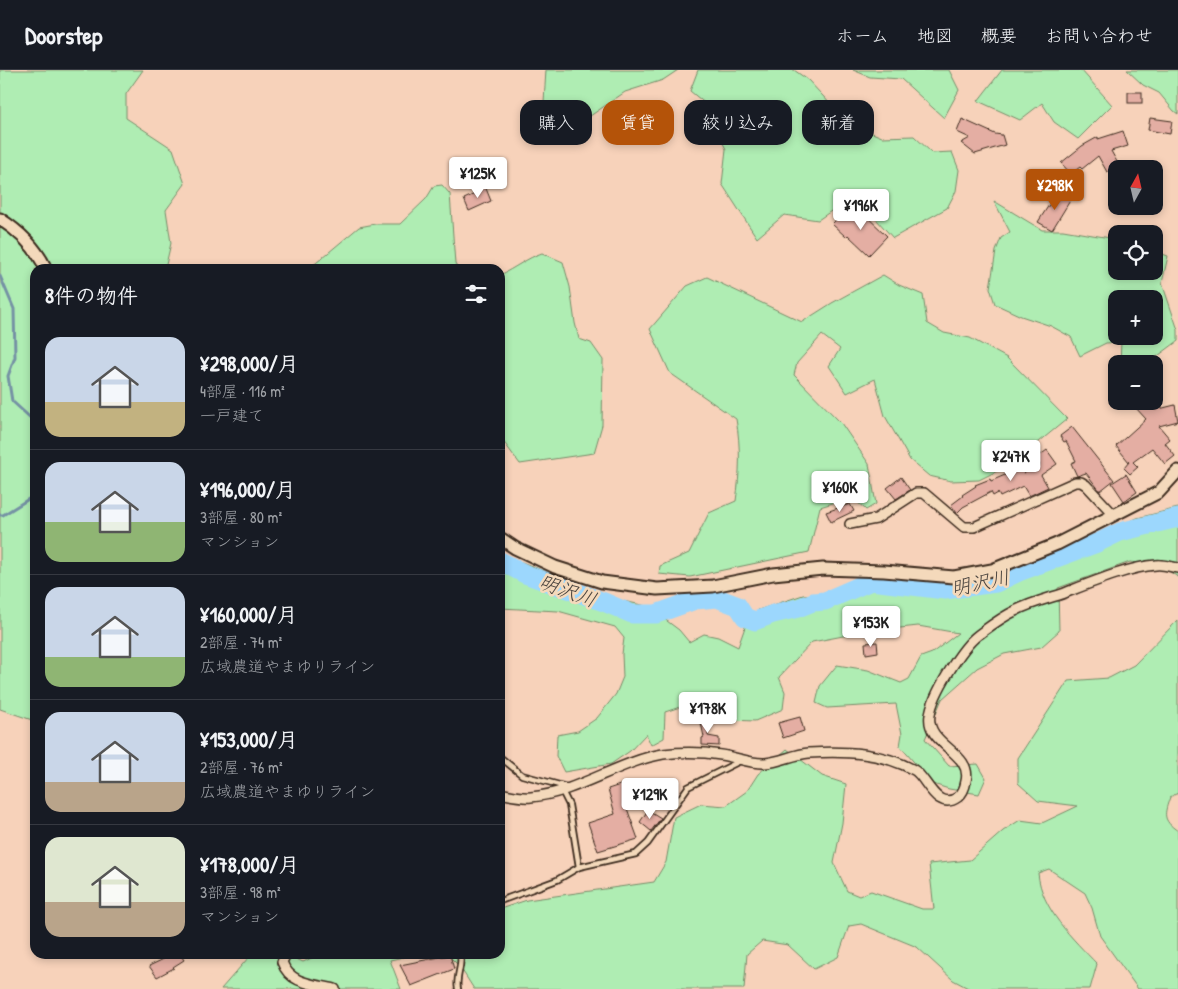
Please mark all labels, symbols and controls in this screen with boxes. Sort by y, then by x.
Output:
text: Doorstep [25,19,102,51]
text: ホーム [836,23,889,48]
text: 地図 [917,23,953,48]
text: 概要 [981,23,1017,48]
text: お問い合わせ [1045,23,1153,48]
chip: 購入 [520,100,592,145]
chip: 賃貸 [602,100,674,145]
chip: 絞り込み [684,100,792,145]
chip: 新着 [802,100,874,145]
pin: ¥125K [443,156,513,199]
north arrow [1108,160,1162,215]
map controls [1108,160,1163,410]
text: ¥125K [460,162,496,184]
pin: ¥298K [1020,168,1090,211]
text: ¥298K [1037,174,1073,196]
pin: ¥196K [826,189,896,231]
text: ¥196K [844,194,878,216]
button: locate [1108,225,1163,280]
icon: filters [462,280,490,308]
text: 8件の物件 [45,281,138,310]
button: + [1108,290,1163,345]
text: ¥298,000/月 [200,349,299,378]
button: − [1108,355,1163,410]
icon: home [85,357,145,417]
text: 4部屋 · 116 m² [200,380,285,402]
text: 一戸建て [200,404,264,426]
pin: ¥247K [976,440,1046,482]
text: ¥247K [992,445,1030,467]
pin: ¥160K [805,470,875,513]
text: ¥196,000/月 [200,475,296,504]
text: ¥160K [822,476,858,498]
icon: home [85,482,145,542]
text: 3部屋 · 80 m² [200,506,282,528]
text: マンション [200,530,279,552]
water label: 明沢川 [948,563,1012,601]
water label: 明沢川 [535,567,601,613]
text: ¥160,000/月 [200,600,298,629]
pin: ¥153K [836,606,906,648]
icon: home [85,607,145,667]
text: ¥153K [853,611,889,633]
text: 2部屋 · 74 m² [200,631,282,653]
text: 広域農道やまゆりライン [200,655,375,677]
pin: ¥178K [673,692,743,734]
text: ¥178K [690,697,726,719]
text: ¥153,000/月 [200,725,298,754]
icon: home [85,732,145,792]
text: 2部屋 · 76 m² [200,756,283,778]
pin: ¥129K [615,778,685,820]
text: 広域農道やまゆりライン [200,780,375,802]
text: ¥129K [633,783,667,805]
text: ¥178,000/月 [200,850,299,879]
icon: home [85,857,145,917]
text: 3部屋 · 98 m² [200,881,281,903]
text: マンション [200,905,279,927]

